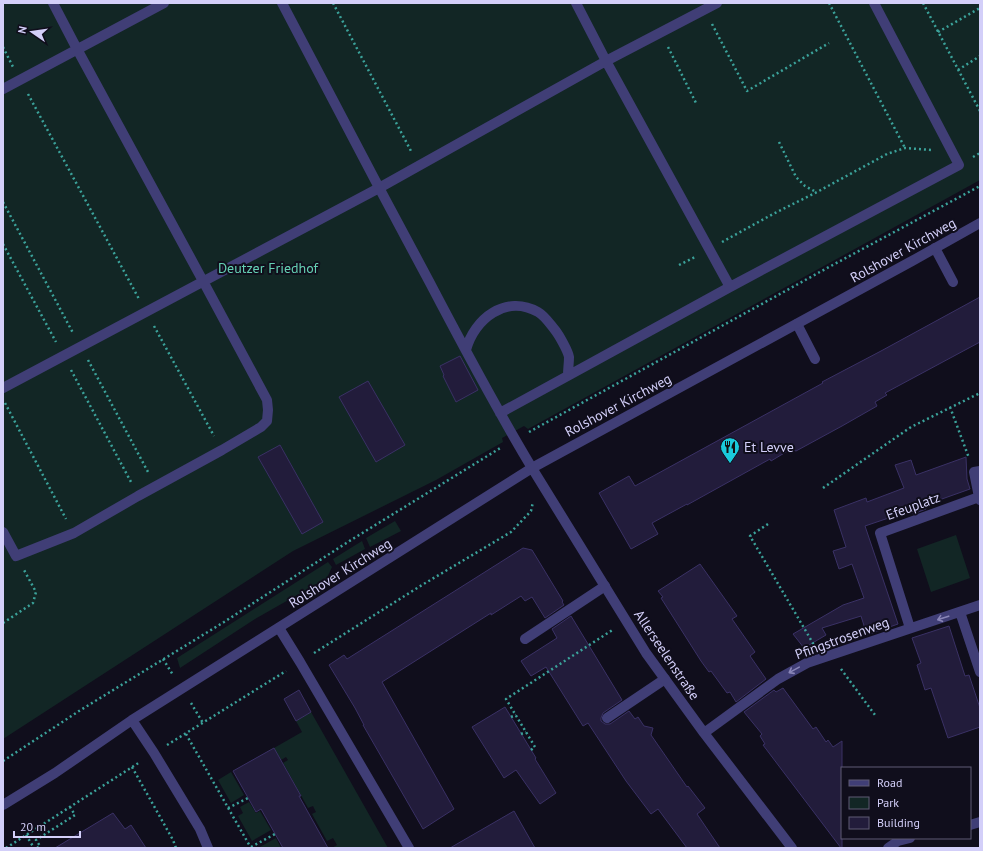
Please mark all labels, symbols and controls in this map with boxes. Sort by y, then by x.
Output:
north arrow [12,12,52,52]
text: N [15,25,30,35]
street label: Rolshover Kirchweg [847,214,959,286]
park label: Deutzer Friedhof [218,259,319,277]
street label: Rolshover Kirchweg [562,369,674,441]
restaurant icon: Et Levve [719,436,741,464]
place label: Et Levve [744,438,794,456]
street label: Efeuplatz [884,488,942,524]
street label: Rolshover Kirchweg [285,534,395,612]
street label: Allerseelenstraße [630,607,704,703]
street label: Pfingstrosenweg [793,613,891,663]
one-way arrow [937,615,950,622]
one-way arrow [788,667,800,675]
legend [841,767,971,839]
text: Road [877,775,902,790]
text: Park [877,795,899,810]
scale bar [14,813,80,839]
text: Building [877,815,920,830]
text: 20 m [20,819,46,834]

